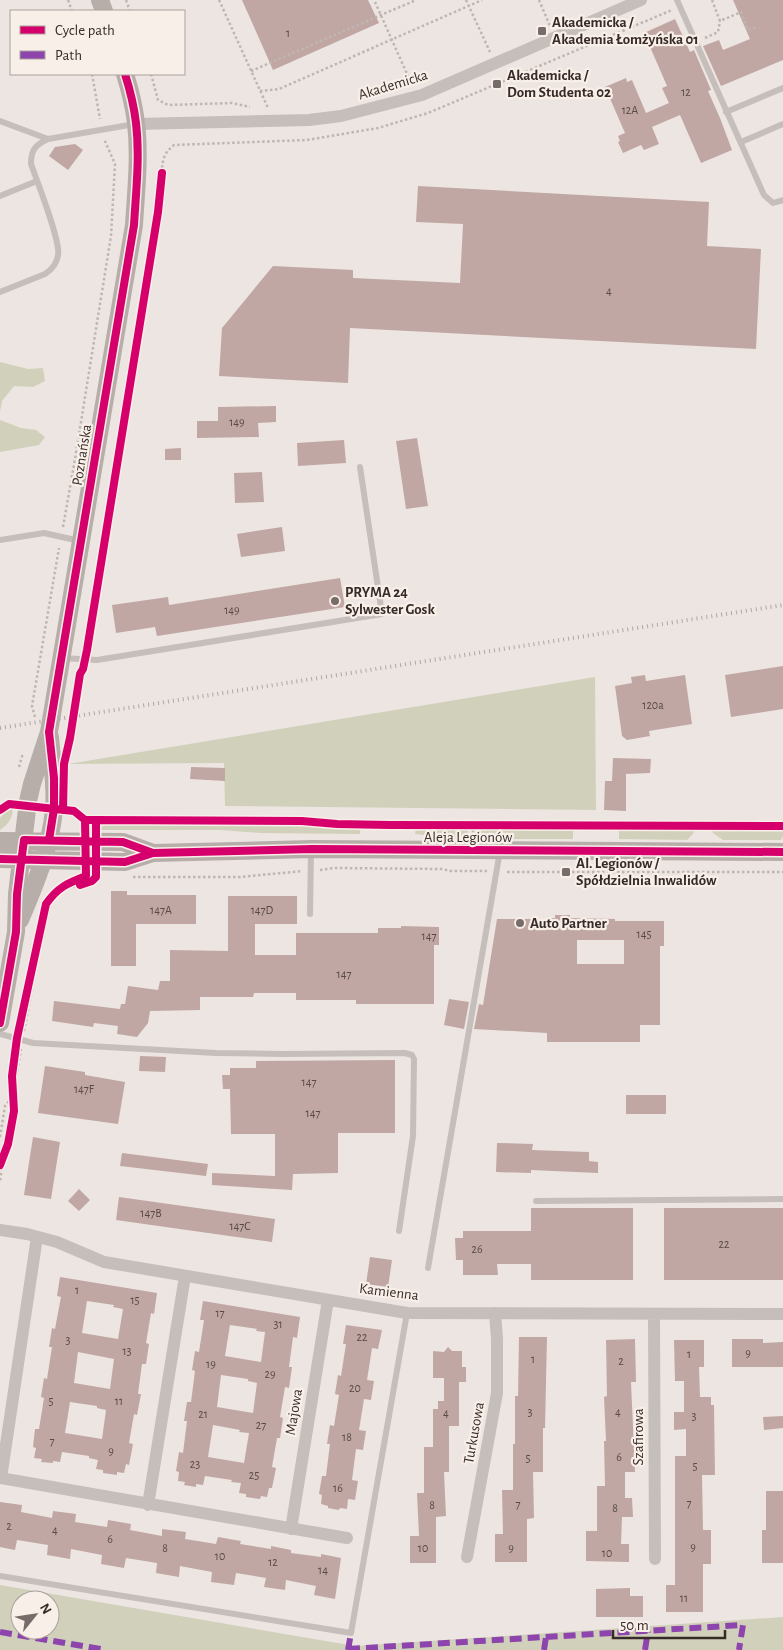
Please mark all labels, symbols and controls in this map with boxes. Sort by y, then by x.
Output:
legend [10,10,185,75]
place label: Akademicka / Akademia Łomżyńska 01 [552,15,699,47]
text: Cycle path [55,23,115,38]
marker: Akademicka / Akademia Łomżyńska 01 [536,25,548,37]
house number: 1 [286,27,290,39]
text: Path [55,48,82,63]
street label: Akademicka [357,67,430,103]
place label: Akademicka / Dom Studenta 02 [507,68,611,100]
marker: Akademicka / Dom Studenta 02 [491,78,503,90]
house number: 12 [681,86,691,98]
house number: 12A [622,104,638,116]
house number: 4 [606,285,612,297]
house number: 149 [229,416,245,428]
street label: Poznańska [70,423,94,487]
place label: PRYMA 24 Sylwester Gosk [345,585,435,617]
marker: PRYMA 24 Sylwester Gosk [329,595,341,607]
house number: 149 [224,604,240,616]
house number: 120a [642,699,664,711]
street label: Aleja Legionów [424,830,512,845]
place label: Al. Legionów / Spółdzielnia Inwalidów [576,856,717,888]
marker: Al. Legionów / Spółdzielnia Inwalidów [560,866,572,878]
house number: 147A [150,904,172,916]
house number: 147D [251,904,274,916]
place label: Auto Partner [530,916,608,931]
marker: Auto Partner [514,917,526,929]
house number: 145 [637,928,651,940]
house number: 147 [422,930,436,942]
house number: 147 [337,968,351,980]
house number: 147 [302,1076,316,1088]
house number: 147F [74,1083,95,1095]
house number: 147 [306,1107,320,1119]
house number: 147B [140,1207,162,1219]
house number: 147C [229,1220,251,1232]
house number: 22 [719,1238,730,1250]
house number: 26 [471,1243,483,1255]
street label: Kamienna [358,1281,420,1303]
house number: 1 [75,1284,79,1296]
house number: 15 [130,1294,140,1306]
house number: 17 [215,1307,225,1319]
house number: 31 [273,1318,283,1330]
house number: 22 [357,1331,368,1343]
house number: 3 [66,1334,71,1346]
house number: 13 [122,1345,132,1357]
house number: 9 [745,1347,751,1359]
house number: 1 [687,1348,691,1360]
house number: 1 [531,1353,535,1365]
house number: 2 [618,1355,624,1367]
house number: 19 [206,1358,216,1370]
house number: 29 [264,1368,276,1380]
house number: 20 [349,1382,361,1394]
street label: Majowa [283,1388,305,1436]
house number: 5 [48,1395,54,1407]
house number: 11 [115,1395,123,1407]
street label: Turkusowa [461,1401,487,1465]
house number: 3 [528,1406,533,1418]
house number: 4 [615,1406,621,1418]
house number: 4 [443,1407,449,1419]
house number: 21 [198,1408,208,1420]
street label: Szafirowa [631,1408,646,1466]
house number: 3 [692,1410,697,1422]
house number: 27 [256,1419,266,1431]
house number: 18 [342,1431,352,1443]
house number: 7 [49,1435,55,1447]
house number: 9 [108,1445,114,1457]
house number: 6 [616,1451,622,1463]
house number: 5 [525,1452,531,1464]
house number: 23 [190,1458,200,1470]
house number: 5 [692,1460,698,1472]
house number: 25 [249,1469,259,1481]
house number: 16 [333,1482,343,1494]
house number: 7 [686,1497,692,1509]
house number: 7 [515,1498,521,1510]
house number: 8 [429,1499,435,1511]
house number: 8 [612,1502,618,1514]
house number: 2 [6,1520,12,1532]
house number: 4 [52,1524,58,1536]
house number: 6 [107,1533,113,1545]
house number: 9 [690,1541,696,1553]
house number: 8 [162,1542,168,1554]
house number: 10 [418,1542,428,1554]
house number: 9 [508,1542,514,1554]
house number: 10 [602,1547,612,1559]
house number: 10 [215,1550,225,1562]
house number: 12 [268,1556,278,1568]
house number: 14 [318,1564,328,1576]
north arrow [10,1590,60,1640]
house number: 11 [680,1592,688,1604]
text: N [37,1601,54,1617]
scale bar [613,1608,726,1640]
text: 50 m [620,1618,649,1633]

